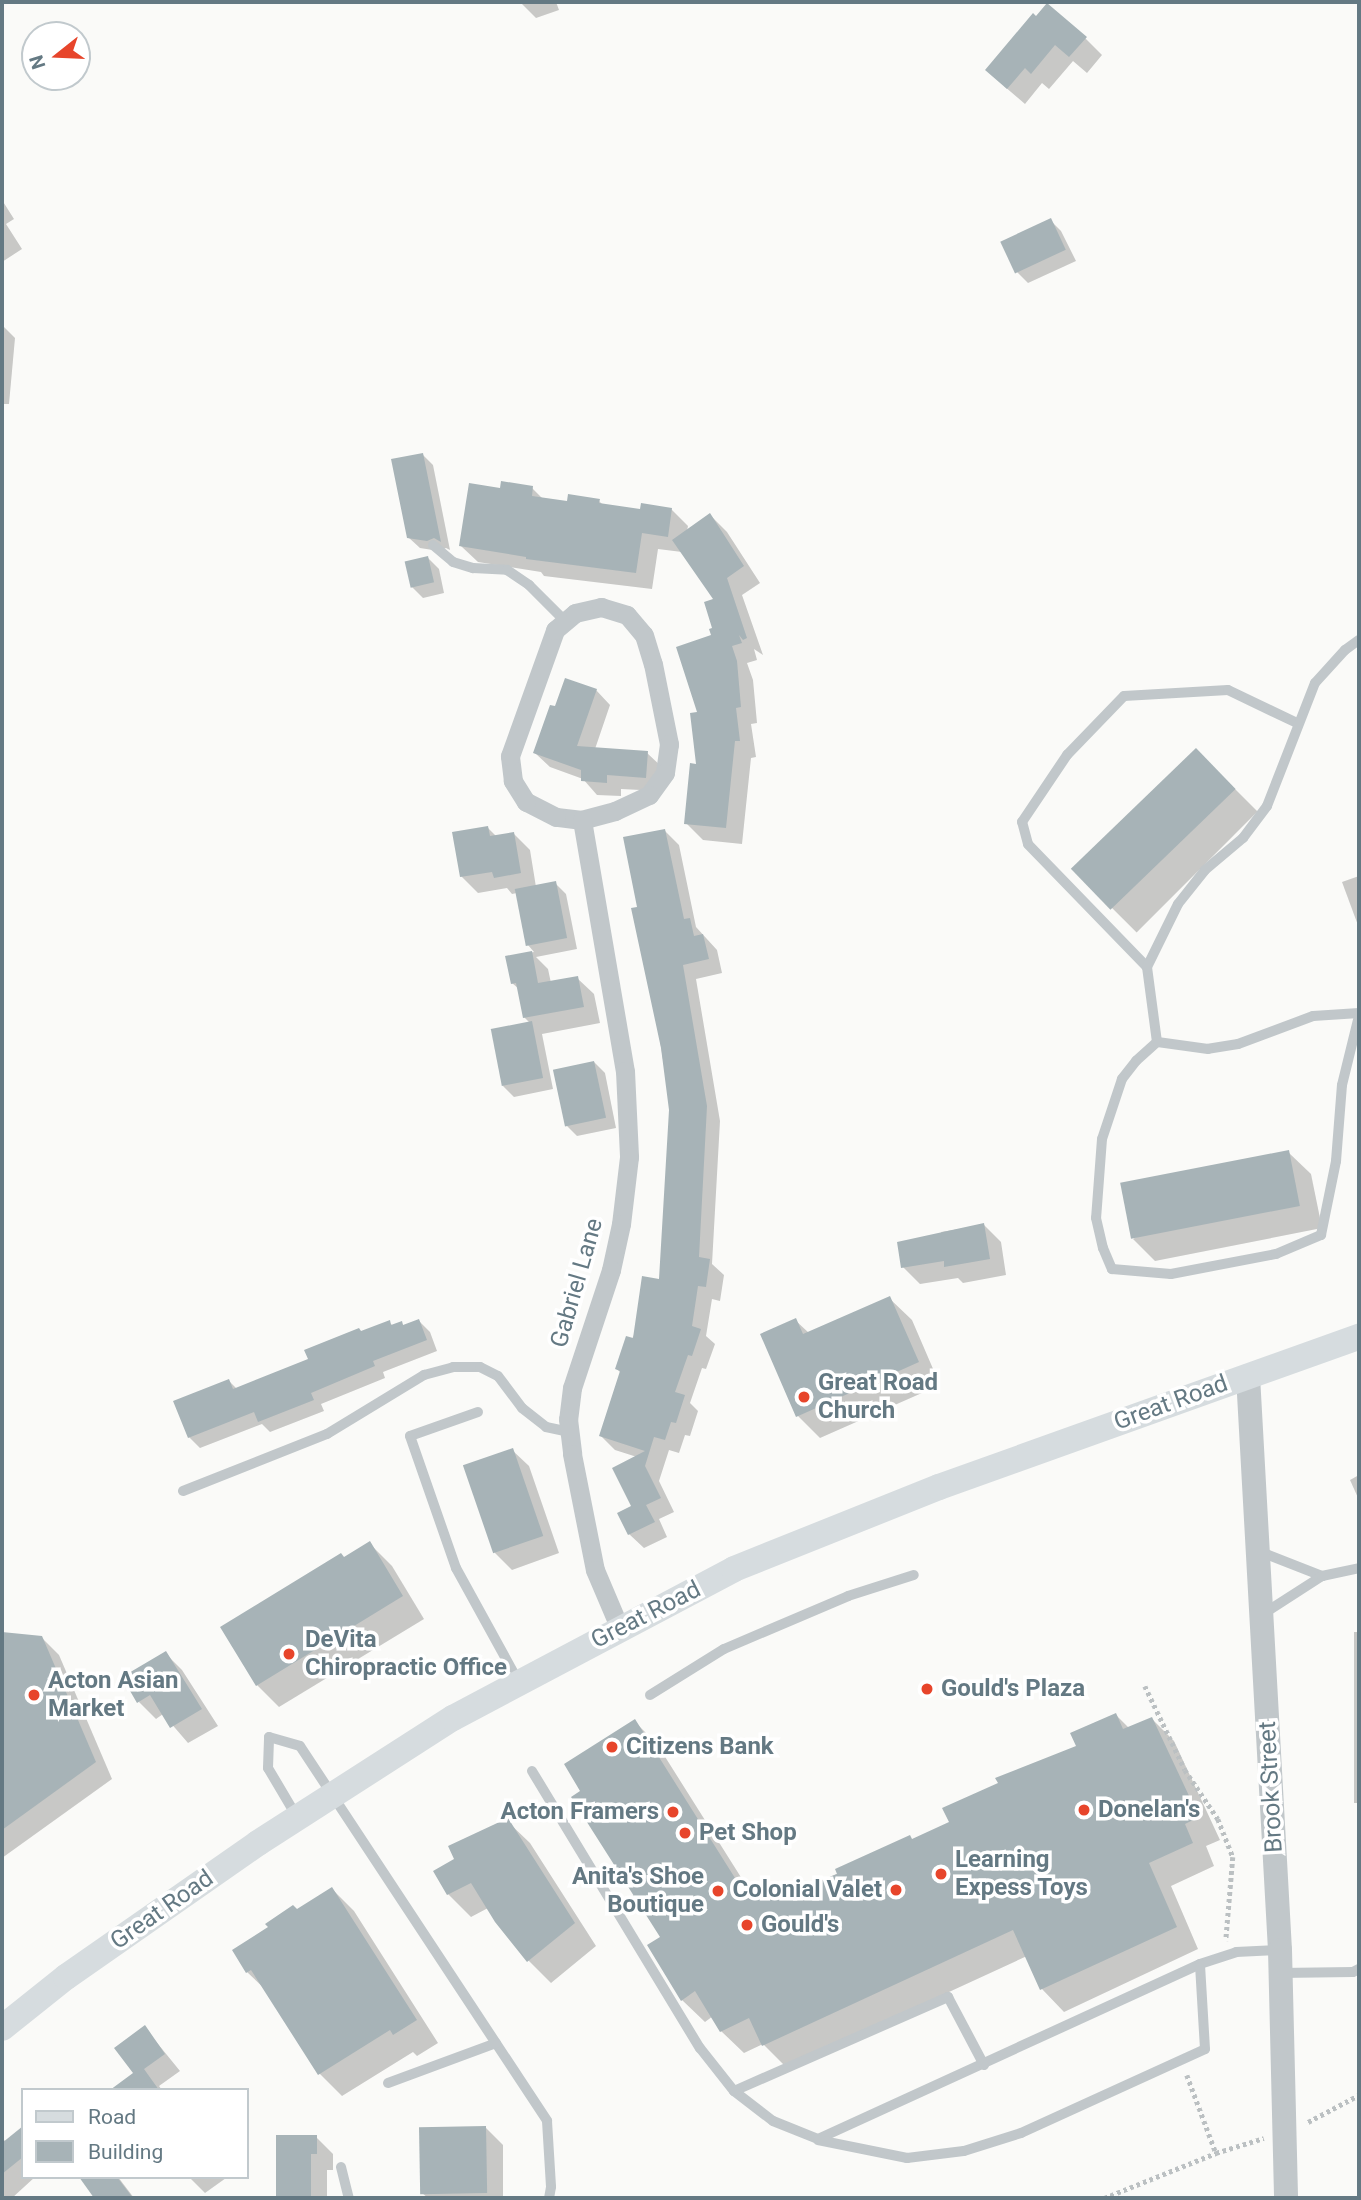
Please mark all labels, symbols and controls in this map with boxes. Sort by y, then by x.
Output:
north arrow [21,21,91,91]
text: N [24,52,50,72]
street label: Gabriel Lane [545,1215,609,1351]
place label: Great Road Church [818,1369,938,1425]
street label: Great Road [1110,1369,1232,1437]
marker: Great Road Church [796,1389,812,1405]
street label: Great Road [586,1575,706,1655]
place label: DeVita Chiropractic Office [305,1626,507,1682]
marker: DeVita Chiropractic Office [279,1644,299,1664]
place label: Acton Asian Market [48,1667,179,1723]
place label: Gould's Plaza [941,1675,1085,1703]
marker: Gould's Plaza [919,1681,935,1697]
marker: Acton Asian Market [26,1687,42,1703]
street label: Brook Street [1253,1721,1289,1853]
place label: Citizens Bank [626,1733,774,1761]
marker: Citizens Bank [604,1739,620,1755]
place label: Donelan's [1098,1796,1200,1824]
place label: Acton Framers [501,1798,659,1826]
marker: Donelan's [1076,1802,1092,1818]
marker: Acton Framers [665,1804,681,1820]
place label: Pet Shop [699,1819,797,1847]
marker: Pet Shop [677,1825,693,1841]
place label: Learning Expess Toys [955,1846,1088,1902]
place label: Anita's Shoe Boutique [572,1863,704,1919]
street label: Great Road [105,1864,219,1956]
marker: Learning Expess Toys [933,1866,949,1882]
place label: Colonial Valet [732,1876,882,1904]
marker: Colonial Valet [888,1882,904,1898]
marker: Anita's Shoe Boutique [710,1883,726,1899]
place label: Gould's [761,1911,839,1939]
marker: Gould's [739,1917,755,1933]
legend [21,2088,248,2179]
text: Road [88,2105,136,2129]
text: Building [88,2140,163,2164]

